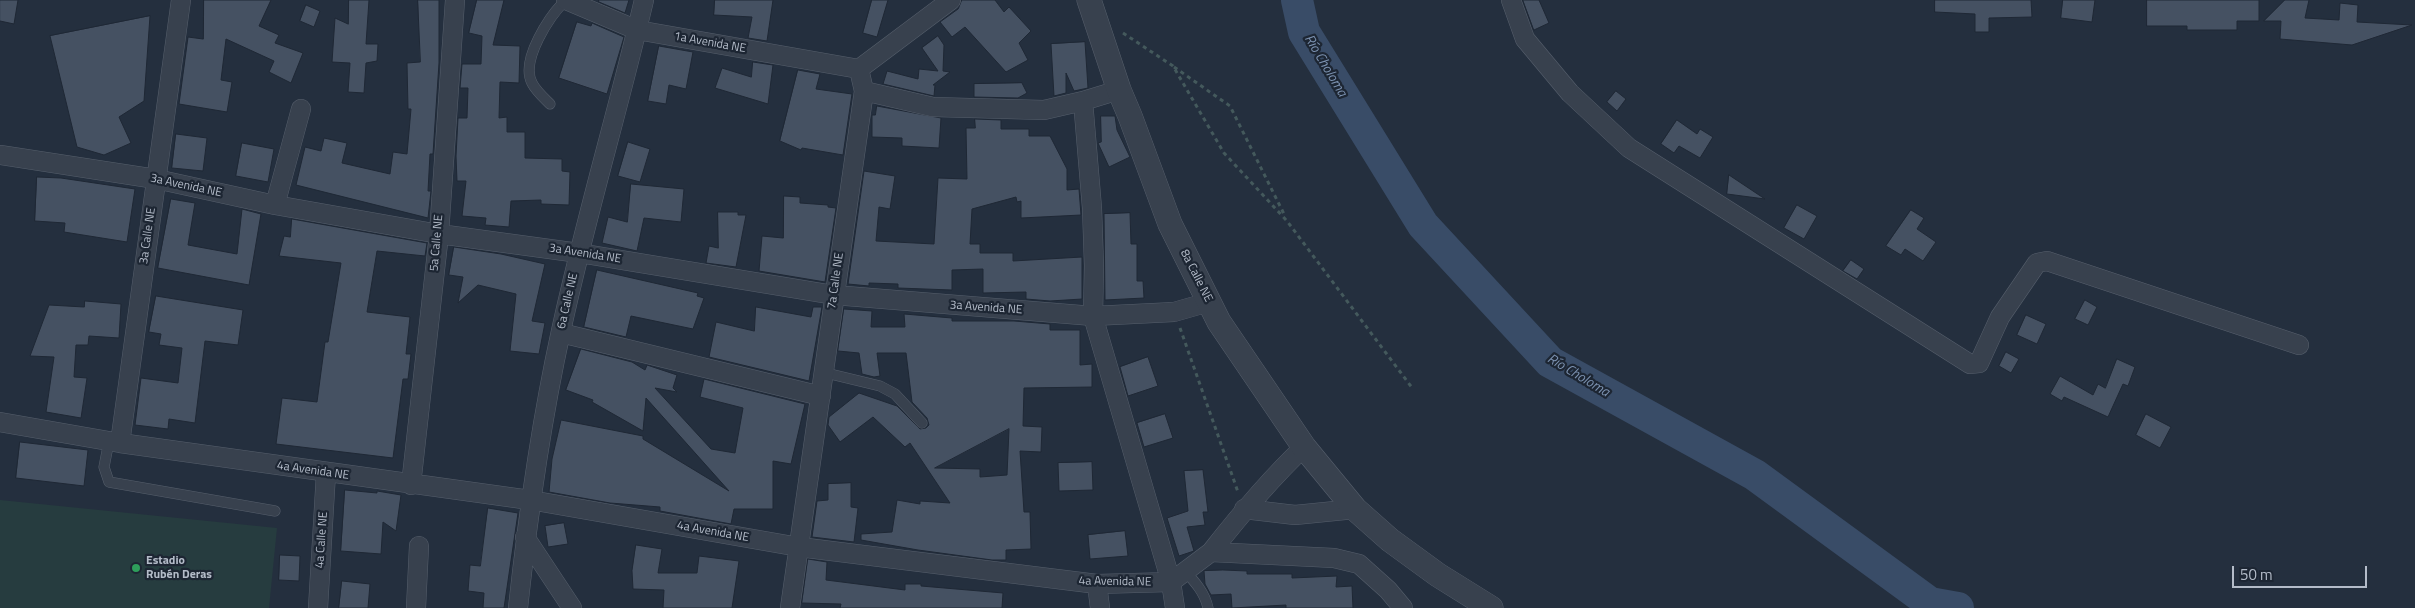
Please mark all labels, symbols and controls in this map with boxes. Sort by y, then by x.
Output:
street label: 1a Avenida NE [673,30,747,56]
water label: Río Choloma [1300,32,1350,100]
street label: 3a Avenida NE [149,171,223,201]
street label: 3a Calle NE [137,207,159,265]
street label: 5a Calle NE [427,214,447,272]
street label: 3a Avenida NE [548,241,622,267]
street label: 8a Calle NE [1177,247,1215,305]
street label: 7a Calle NE [825,252,847,310]
street label: 6a Calle NE [555,272,581,330]
street label: 3a Avenida NE [949,298,1023,318]
water label: Río Choloma [1544,351,1612,401]
street label: 4a Avenida NE [276,459,350,483]
street label: 4a Calle NE [313,511,331,569]
street label: 4a Avenida NE [676,519,750,545]
place label: Estadio Rubén Deras [146,554,212,582]
scale bar [2235,556,2370,588]
marker: Estadio Rubén Deras [130,562,142,574]
text: 50 m [2240,563,2273,586]
street label: 4a Avenida NE [1078,574,1152,590]

